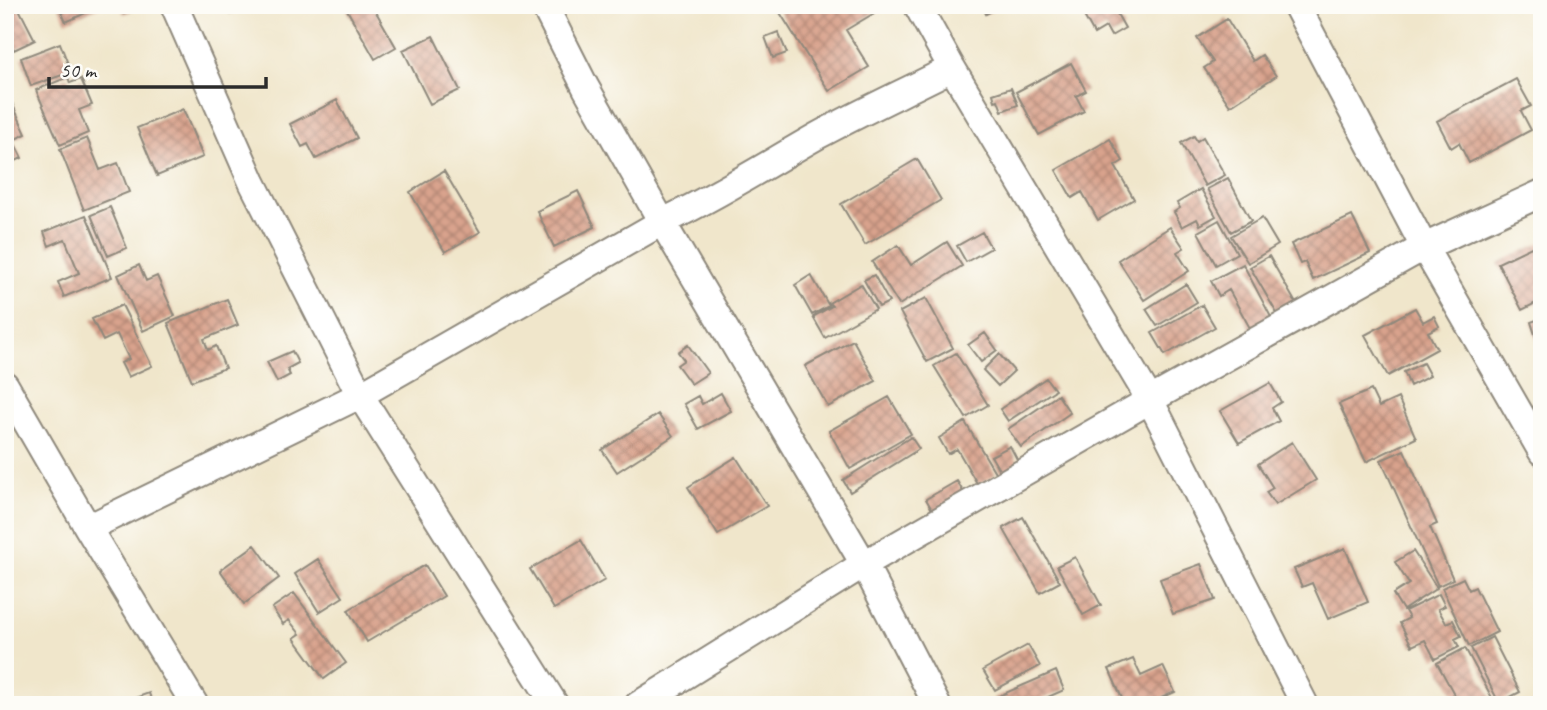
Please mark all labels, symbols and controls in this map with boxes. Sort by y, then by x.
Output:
scale bar [49,46,266,90]
text: 50 m [60,57,98,83]

